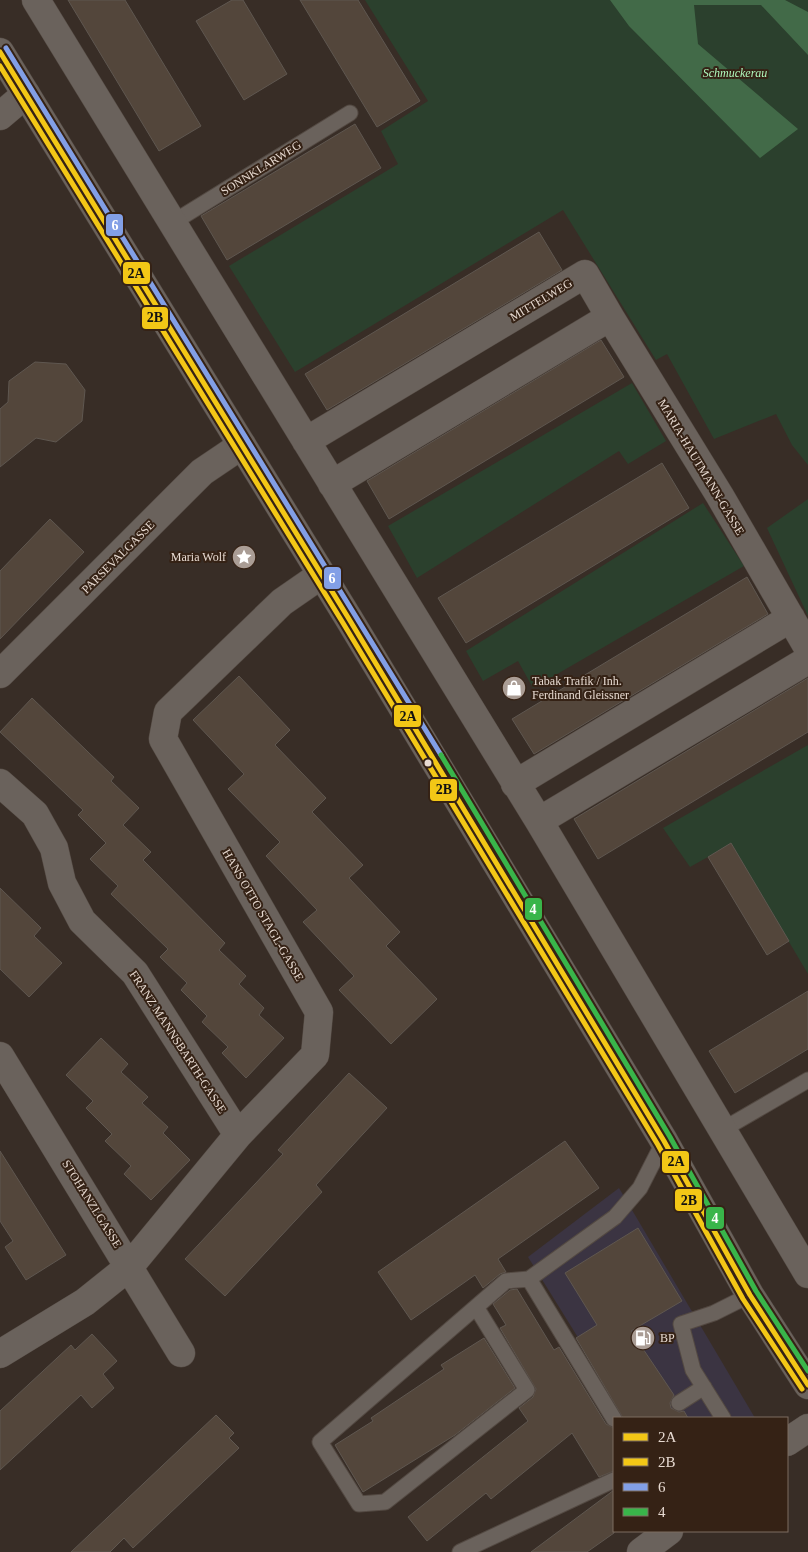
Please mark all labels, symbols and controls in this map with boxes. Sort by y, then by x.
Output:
park label: Schmuckerau [703,66,767,80]
street label: SONNKLARWEG [218,138,304,198]
line badge: 6 [105,213,124,237]
text: 6 [112,218,119,233]
line badge: 2A [122,261,151,285]
text: 2A [127,266,145,281]
street label: MITTELWEG [507,276,575,324]
line badge: 2B [141,306,169,330]
text: 2B [147,310,163,325]
street label: MARIA-HAUTMANN-GASSE [655,397,747,537]
street label: PARSEVALGASSE [79,518,157,596]
place icon: Maria Wolf [231,544,257,570]
place label: Maria Wolf [171,550,226,564]
line badge: 6 [323,566,342,590]
text: 6 [329,571,336,586]
place label: Tabak Trafik / Inh. Ferdinand Gleissner [532,674,629,702]
shop icon: Tabak Trafik / Inh. Ferdinand Gleissner [501,675,527,701]
line badge: 2A [393,704,422,728]
text: 2A [399,709,417,724]
unlabelled marker [423,758,433,768]
line badge: 2B [429,778,458,802]
text: 2B [436,782,452,797]
street label: HANS OTTO STAGL-GASSE [219,846,307,984]
line badge: 4 [524,897,543,921]
text: 4 [530,902,537,917]
street label: FRANZ MANNSBARTH-GASSE [126,968,230,1116]
line badge: 2A [661,1150,690,1174]
text: 2A [667,1154,685,1169]
street label: STOHANZLGASSE [59,1157,125,1251]
line badge: 2B [674,1188,703,1212]
text: 2B [681,1193,697,1208]
line badge: 4 [705,1206,725,1230]
text: 4 [712,1211,719,1226]
fuel station icon: BP [630,1325,656,1351]
place label: BP [660,1331,675,1345]
legend [613,1417,788,1532]
text: 2A [658,1429,677,1445]
text: 2B [658,1454,676,1470]
text: 6 [658,1479,666,1495]
text: 4 [658,1504,666,1520]

